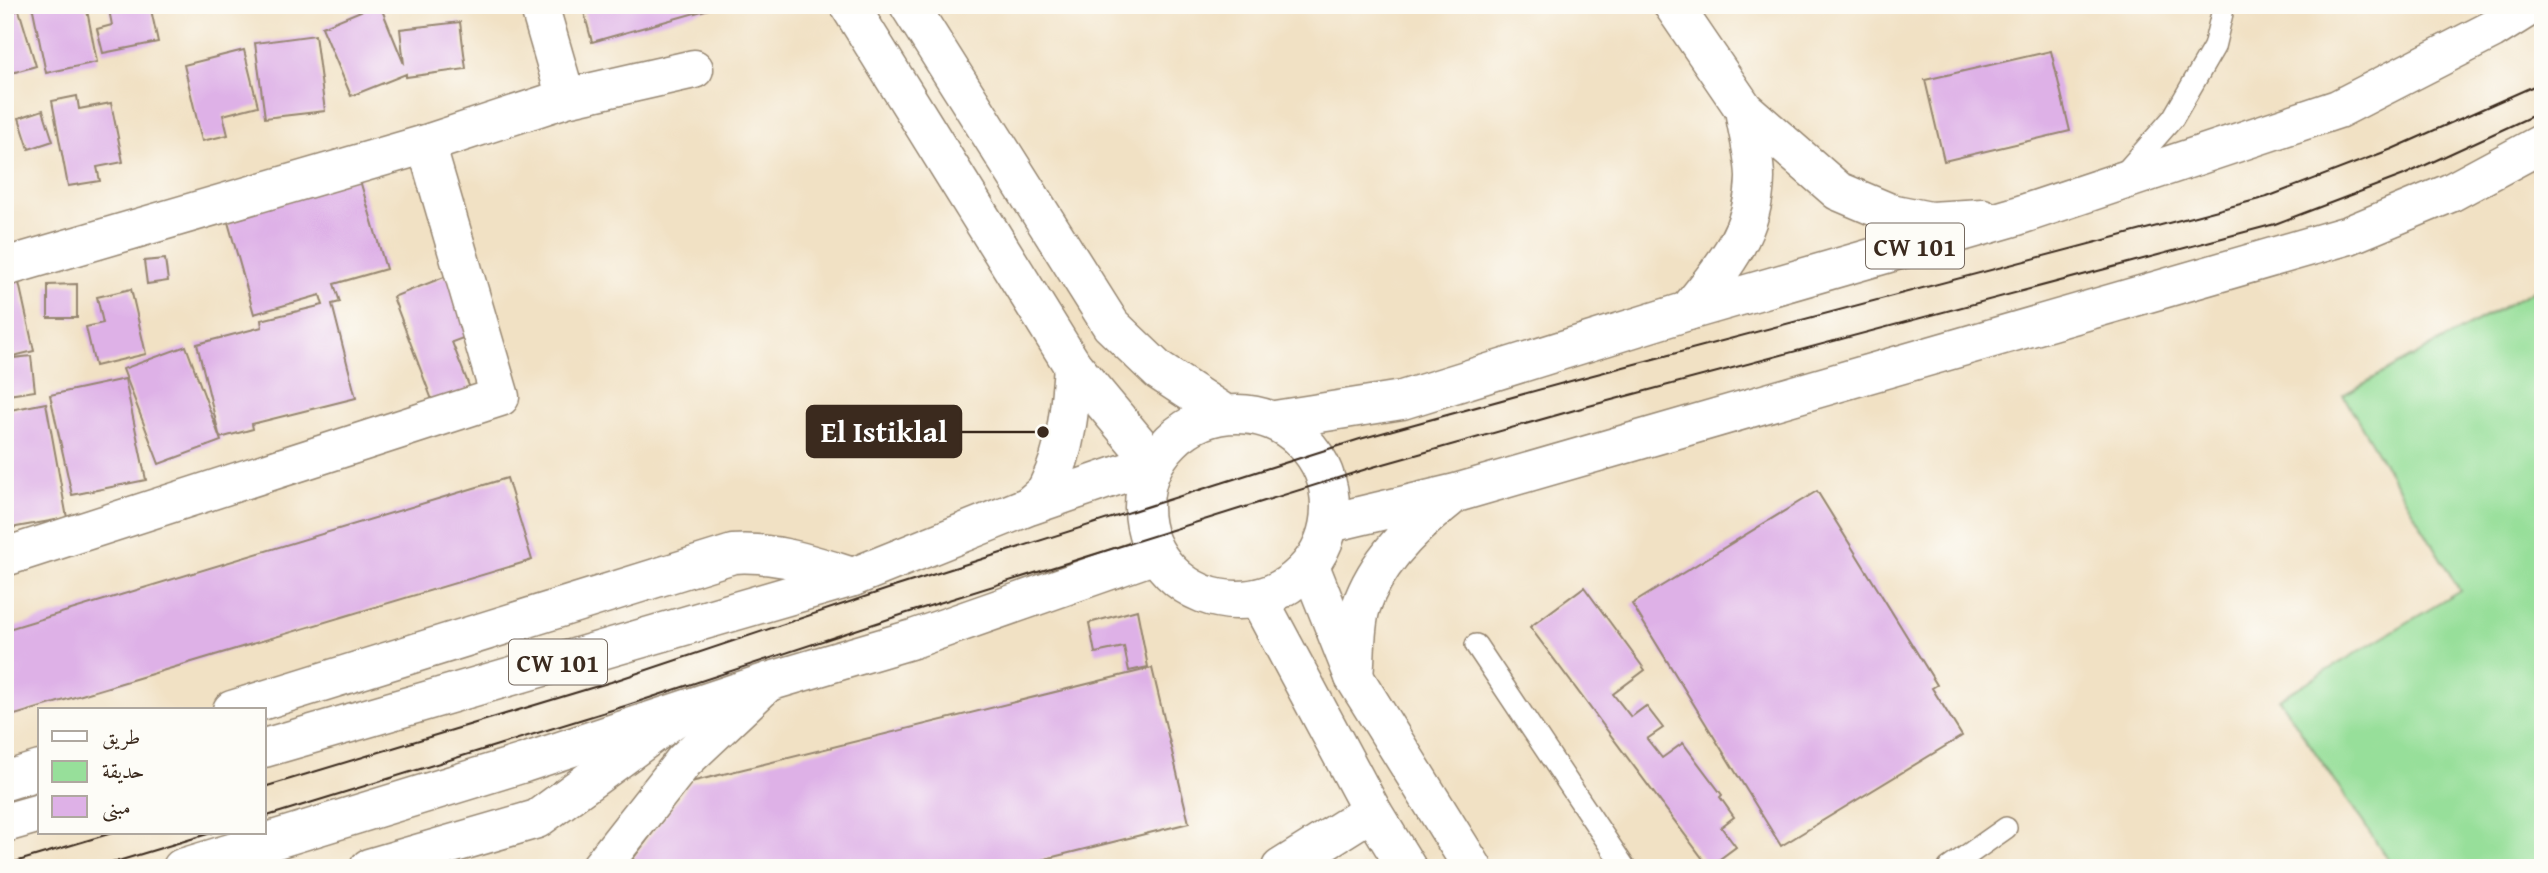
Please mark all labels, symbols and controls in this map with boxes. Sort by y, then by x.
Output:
road number: CW 101 [1866,224,1964,268]
callout: El Istiklal [807,406,961,457]
text: El Istiklal [821,409,947,453]
road number: CW 101 [509,640,607,684]
legend [38,708,266,834]
text: طريق [102,721,140,752]
text: حديقة [102,755,145,786]
text: مبنى [102,791,131,822]

